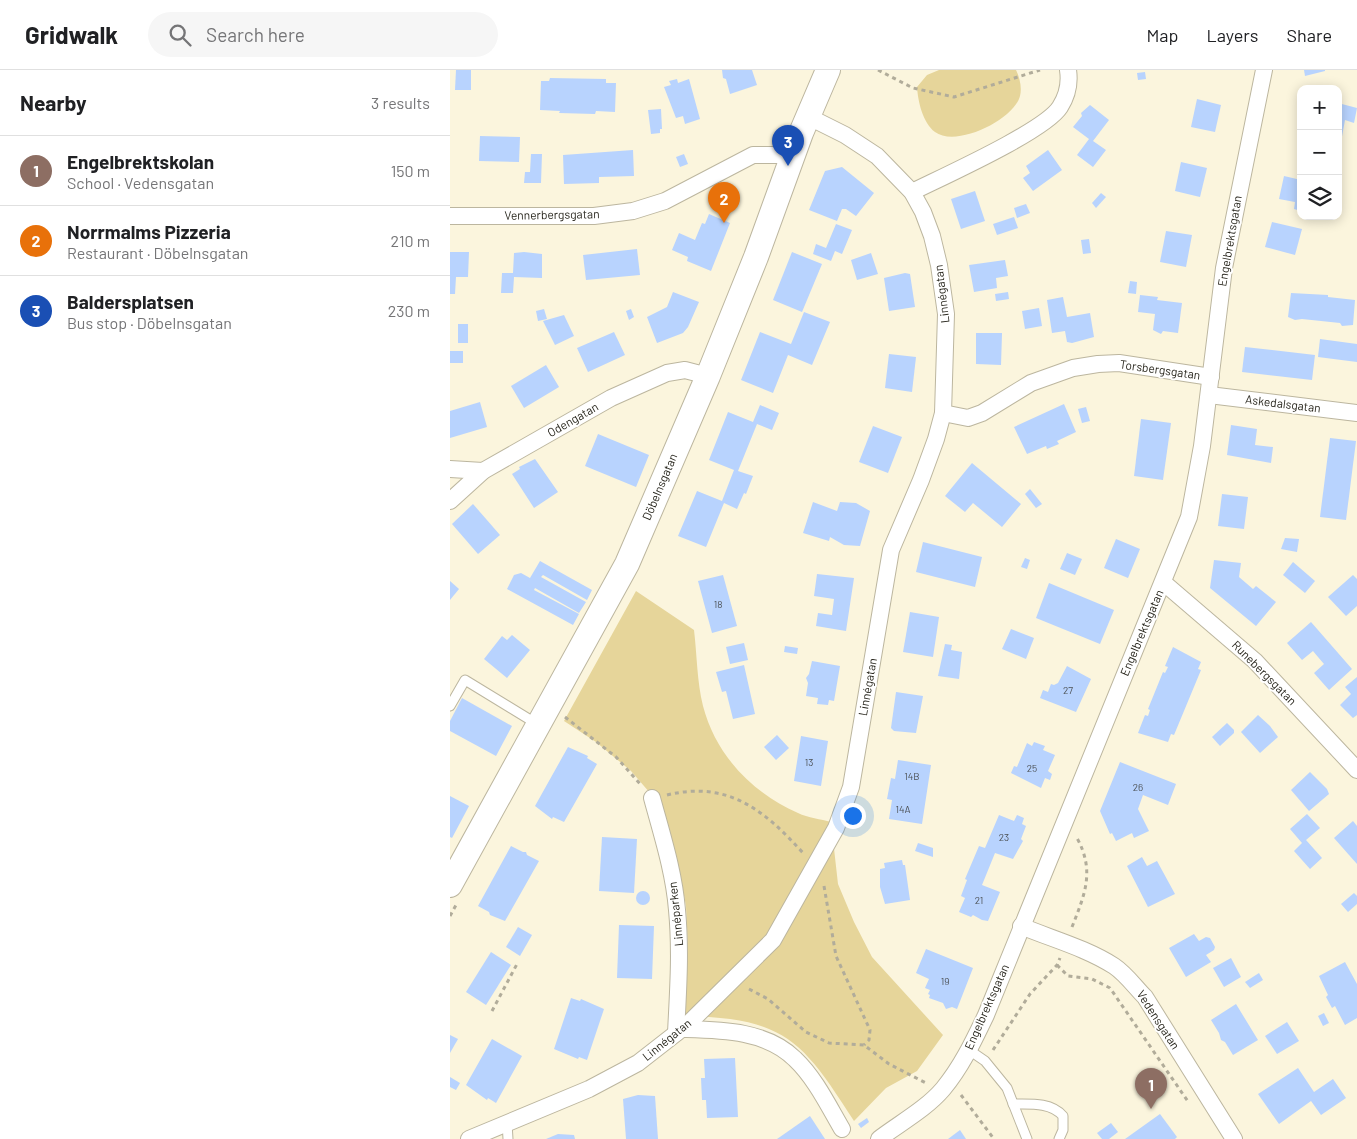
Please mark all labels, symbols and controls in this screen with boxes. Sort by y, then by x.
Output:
search box [148,12,498,57]
text: Gridwalk [25,20,118,49]
icon: search [166,21,194,49]
text: Search here [206,23,305,46]
text: Map [1146,24,1178,46]
text: Layers [1206,24,1259,46]
text: Share [1287,24,1332,46]
map controls [1297,85,1342,220]
button: + [1297,85,1342,130]
text: Nearby [20,90,86,115]
text: 3 results [371,93,430,112]
pin: 3 [772,125,804,166]
button: − [1297,130,1342,175]
text: Engelbrektskolan [67,150,214,173]
text: 1 [33,161,39,180]
text: 150 m [391,161,430,180]
text: School · Vedensgatan [67,173,214,192]
button: layers [1297,175,1342,220]
pin: 2 [708,182,740,223]
street label: Engelbrektsgatan [1214,194,1244,287]
street label: Vennerbergsgatan [504,206,600,222]
text: Norrmalms Pizzeria [67,220,231,243]
text: 2 [32,231,40,250]
text: 210 m [391,231,430,250]
text: Restaurant · Döbelnsgatan [67,243,248,262]
street label: Linnégatan [930,264,952,324]
text: Baldersplatsen [67,290,194,313]
text: 3 [32,301,40,320]
text: 230 m [388,301,430,320]
text: Bus stop · Döbelnsgatan [67,313,232,332]
street label: Torsbergsgatan [1119,356,1201,382]
street label: Askedalsgatan [1245,391,1322,415]
street label: Odengatan [545,399,600,439]
street label: Döbelnsgatan [639,451,679,522]
street label: Engelbrektsgatan [1117,587,1166,678]
house number: 18 [714,598,722,610]
street label: Runebergsgatan [1230,637,1300,707]
street label: Linnégatan [855,657,879,717]
house number: 27 [1063,684,1073,696]
house number: 13 [805,756,813,768]
house number: 25 [1027,762,1037,774]
house number: 14B [904,770,920,782]
house number: 26 [1133,781,1143,793]
your location [840,803,866,829]
house number: 14A [895,803,911,815]
house number: 23 [999,831,1009,843]
street label: Linnéparken [665,881,685,947]
house number: 21 [975,894,983,906]
street label: Engelbrektsgatan [961,962,1011,1052]
house number: 19 [941,975,949,987]
street label: Vedensgatan [1135,987,1183,1052]
street label: Linnégatan [639,1015,694,1063]
pin: 1 [1135,1068,1167,1109]

